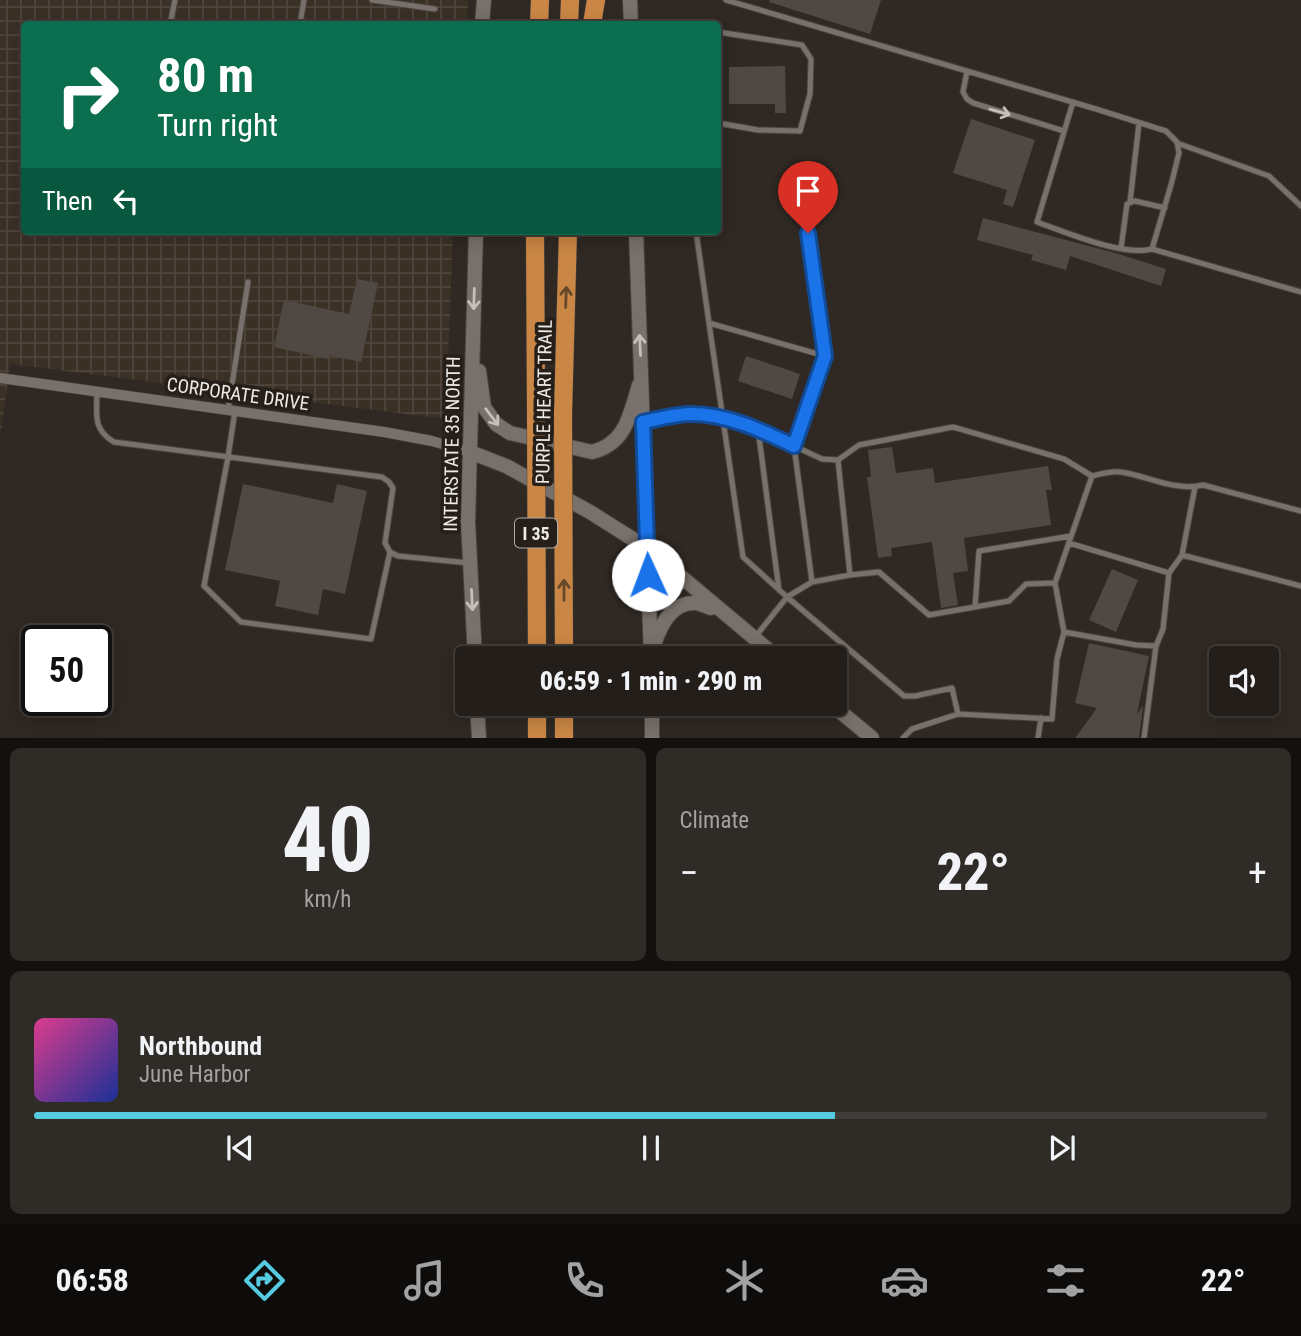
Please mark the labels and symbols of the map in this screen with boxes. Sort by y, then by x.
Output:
one-way arrow [989,107,1011,120]
pin [778,161,838,233]
one-way arrow [559,285,573,308]
one-way arrow [468,287,481,310]
street label: PURPLE HEART TRAIL [531,320,557,484]
one-way arrow [634,334,647,357]
street label: INTERSTATE 35 NORTH [439,356,465,532]
street label: CORPORATE DRIVE [165,373,311,415]
one-way arrow [485,407,499,426]
road number: I 35 [515,518,557,548]
position arrow [611,538,685,612]
one-way arrow [557,579,571,602]
one-way arrow [466,588,479,611]
speed limit sign: 50 [21,625,112,716]

